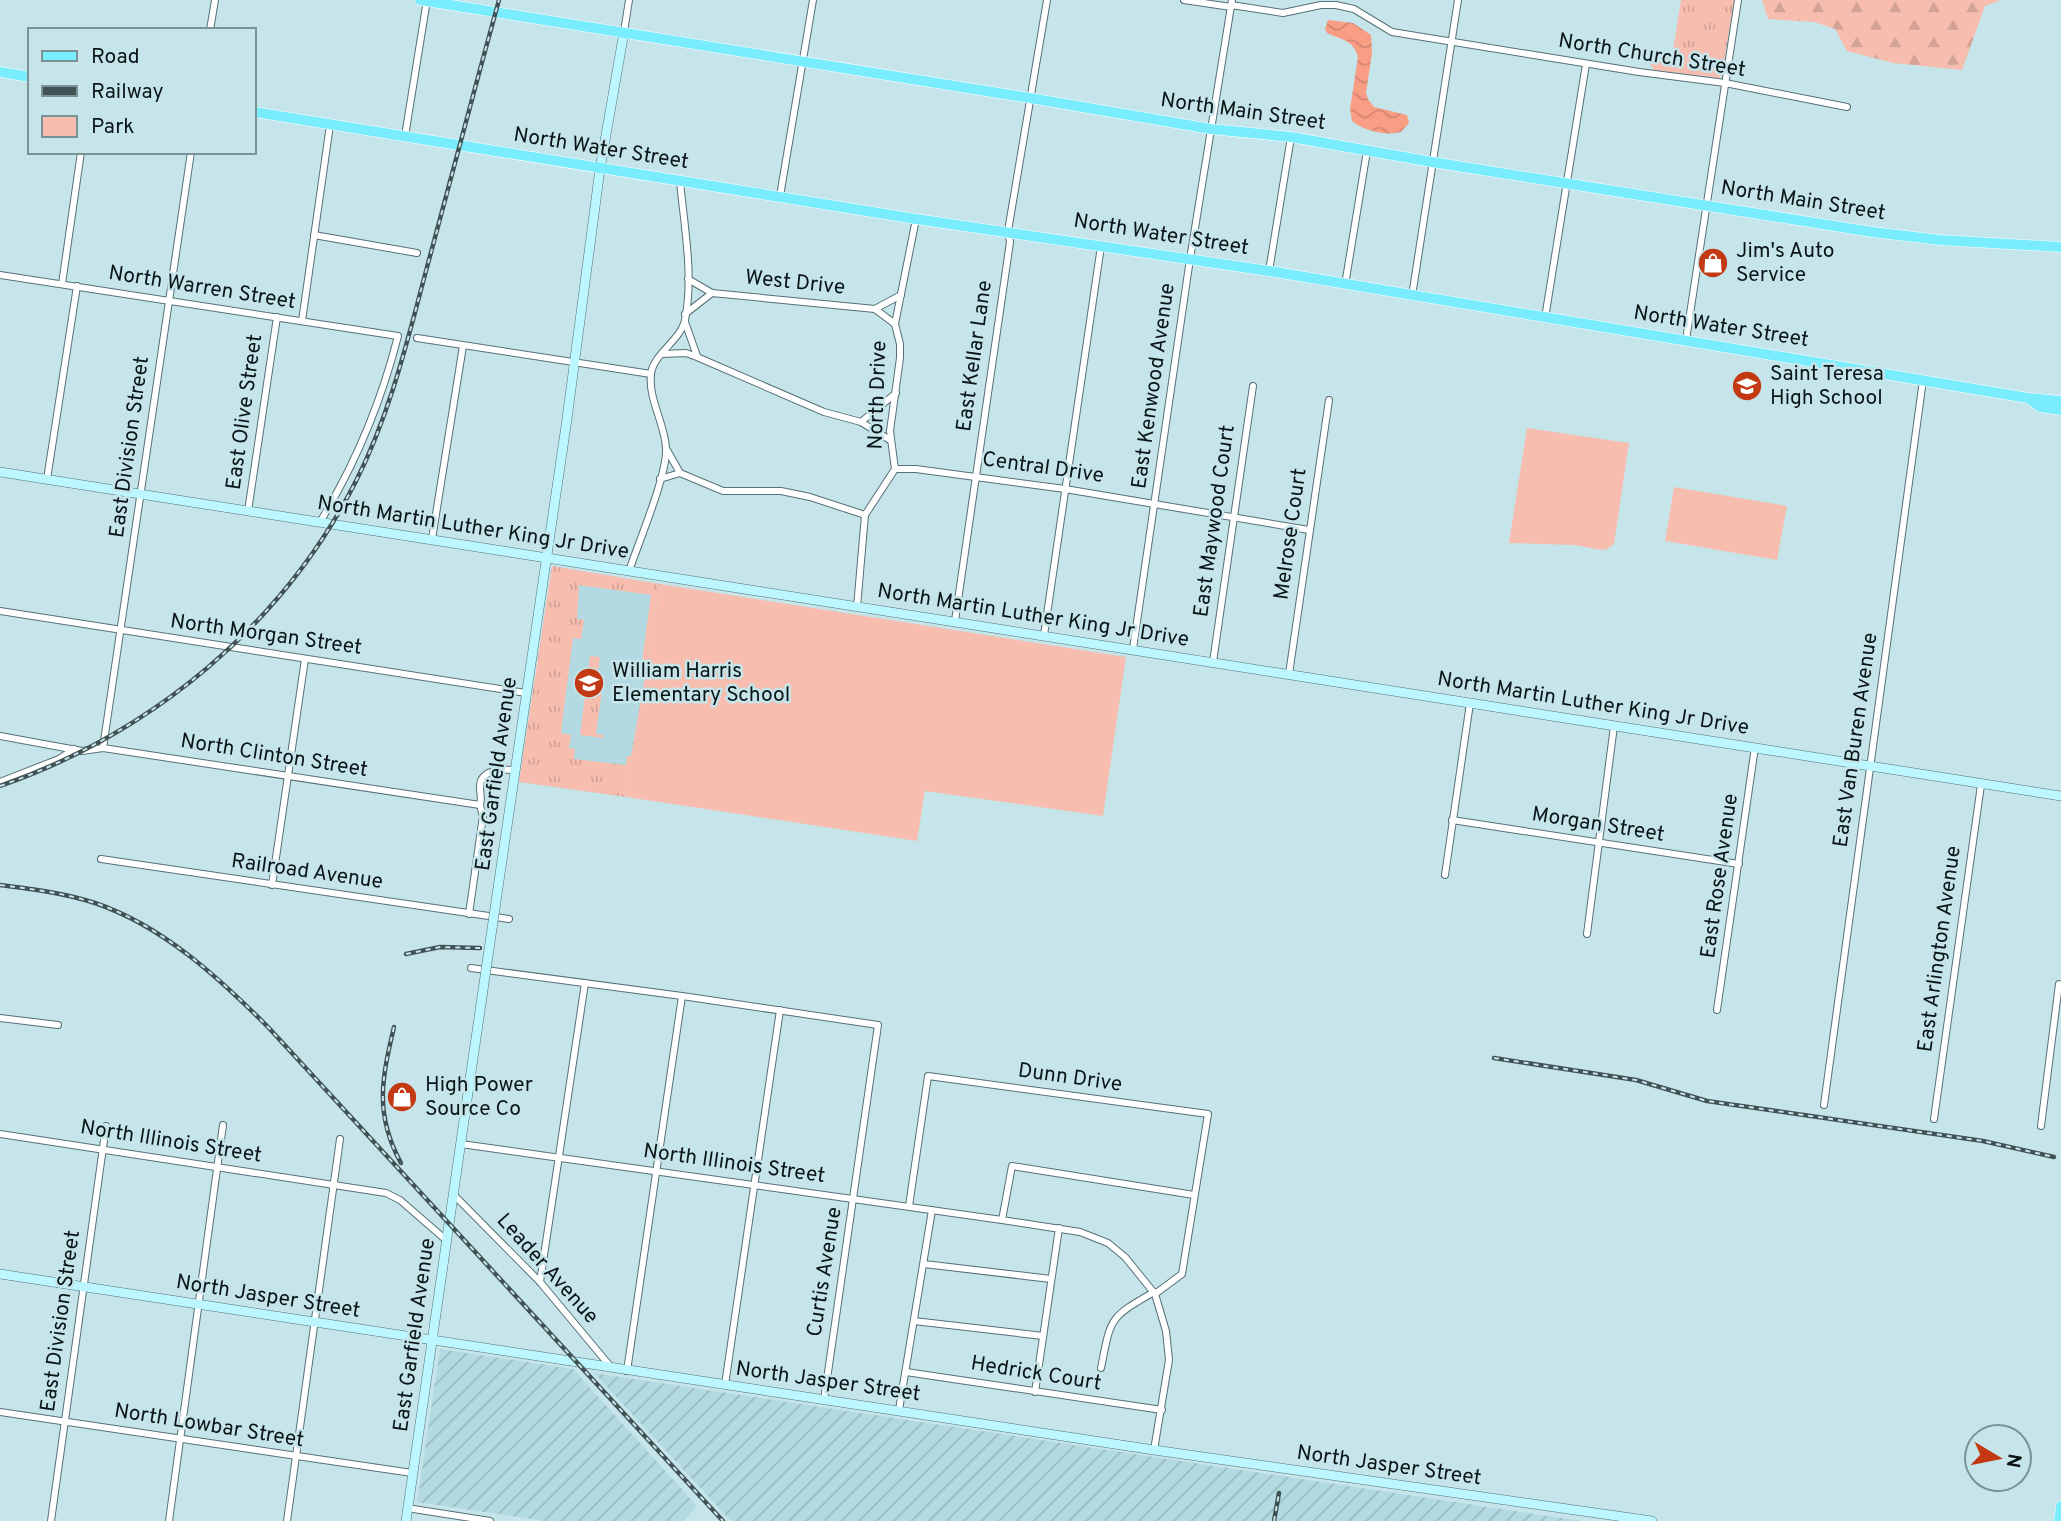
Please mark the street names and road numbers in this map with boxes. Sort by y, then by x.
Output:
street label: North Church Street [1556,28,1748,84]
street label: North Main Street [1159,87,1327,137]
street label: North Water Street [512,122,690,176]
street label: North Main Street [1719,175,1887,227]
street label: North Water Street [1072,208,1250,262]
street label: North Warren Street [107,260,297,316]
street label: West Drive [744,264,846,302]
street label: East Kellar Lane [951,279,999,433]
street label: East Kenwood Avenue [1126,281,1182,491]
street label: North Water Street [1632,300,1810,354]
street label: East Olive Street [221,332,269,492]
street label: North Drive [863,340,893,450]
street label: East Division Street [104,354,156,540]
street label: East Maywood Court [1188,423,1242,619]
street label: Central Drive [980,446,1106,490]
street label: Melrose Court [1268,466,1314,602]
street label: North Martin Luther King Jr Drive [315,490,631,566]
street label: North Martin Luther King Jr Drive [875,578,1191,654]
street label: North Morgan Street [168,608,364,662]
street label: East Van Buren Avenue [1828,631,1884,849]
street label: North Martin Luther King Jr Drive [1435,666,1751,742]
street label: East Garfield Avenue [470,675,524,873]
street label: North Clinton Street [178,728,370,784]
street label: East Rose Avenue [1695,792,1745,960]
street label: Morgan Street [1530,801,1666,849]
street label: East Arlington Avenue [1912,844,1968,1054]
street label: Railroad Avenue [229,848,385,896]
street label: Dunn Drive [1016,1057,1124,1099]
street label: North Illinois Street [78,1114,264,1170]
street label: North Illinois Street [641,1138,827,1190]
street label: Curtis Avenue [801,1205,849,1339]
street label: Leader Avenue [490,1208,604,1330]
street label: East Division Street [35,1228,87,1414]
street label: East Garfield Avenue [388,1236,442,1434]
street label: North Jasper Street [174,1269,362,1325]
street label: Hedrick Court [969,1350,1103,1398]
street label: North Jasper Street [734,1356,922,1408]
street label: North Lowbar Street [112,1398,306,1454]
street label: North Jasper Street [1295,1440,1483,1492]

